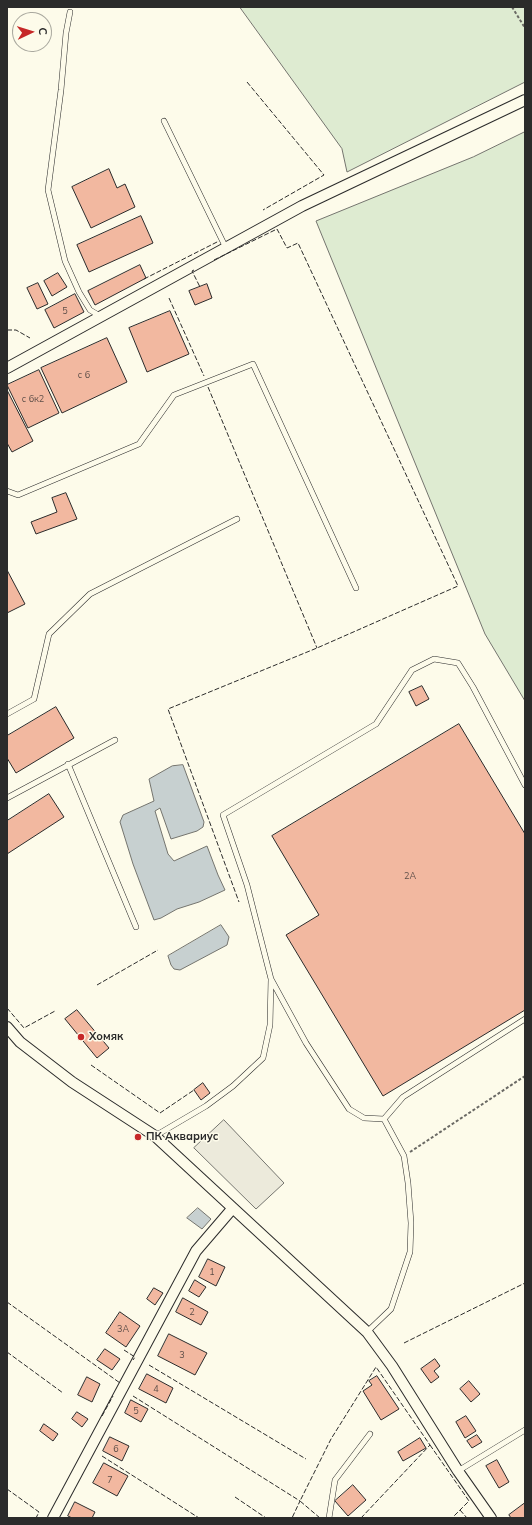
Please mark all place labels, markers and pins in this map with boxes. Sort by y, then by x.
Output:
place label: Хомяк [89,1030,123,1044]
marker: Хомяк [76,1032,86,1042]
place label: ПК Аквариус [146,1130,218,1144]
marker: ПК Аквариус [133,1132,143,1142]

